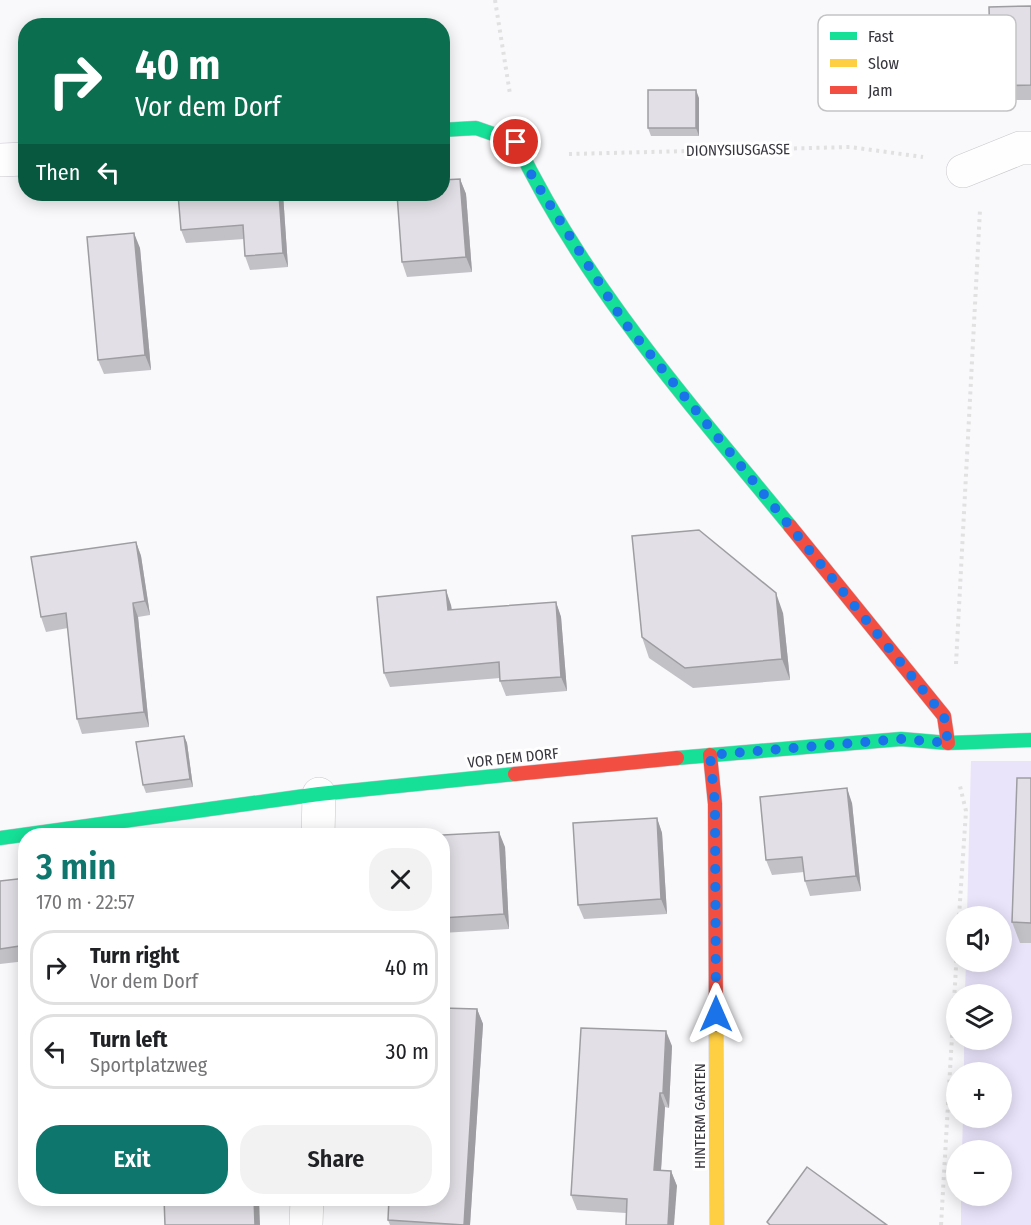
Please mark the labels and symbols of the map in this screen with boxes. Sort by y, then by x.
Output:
legend [818,15,1016,111]
text: Fast [868,27,895,46]
text: Slow [868,54,899,73]
text: Jam [868,81,893,100]
pin [490,116,541,167]
street label: DIONYSIUSGASSE [686,140,790,160]
street label: VOR DEM DORF [467,744,560,772]
position arrow [684,982,748,1046]
street label: HINTERM GARTEN [691,1063,709,1169]

